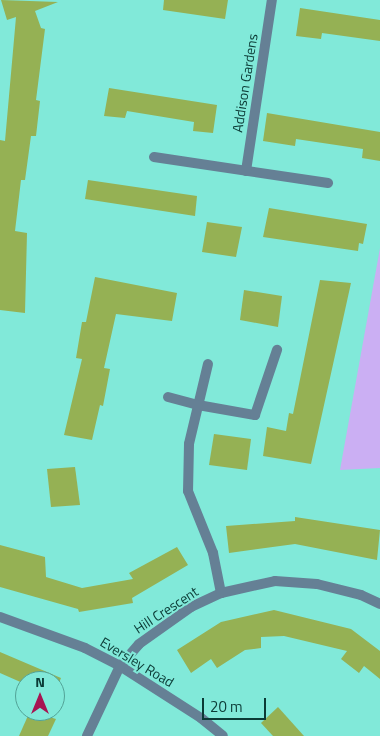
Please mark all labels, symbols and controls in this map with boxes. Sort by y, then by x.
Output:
street label: Addison Gardens [229,33,261,133]
street label: Hill Crescent [131,583,201,637]
street label: Eversley Road [97,633,177,691]
north arrow [15,671,65,721]
text: N [35,671,45,692]
scale bar [205,688,269,720]
text: 20 m [210,695,243,718]

